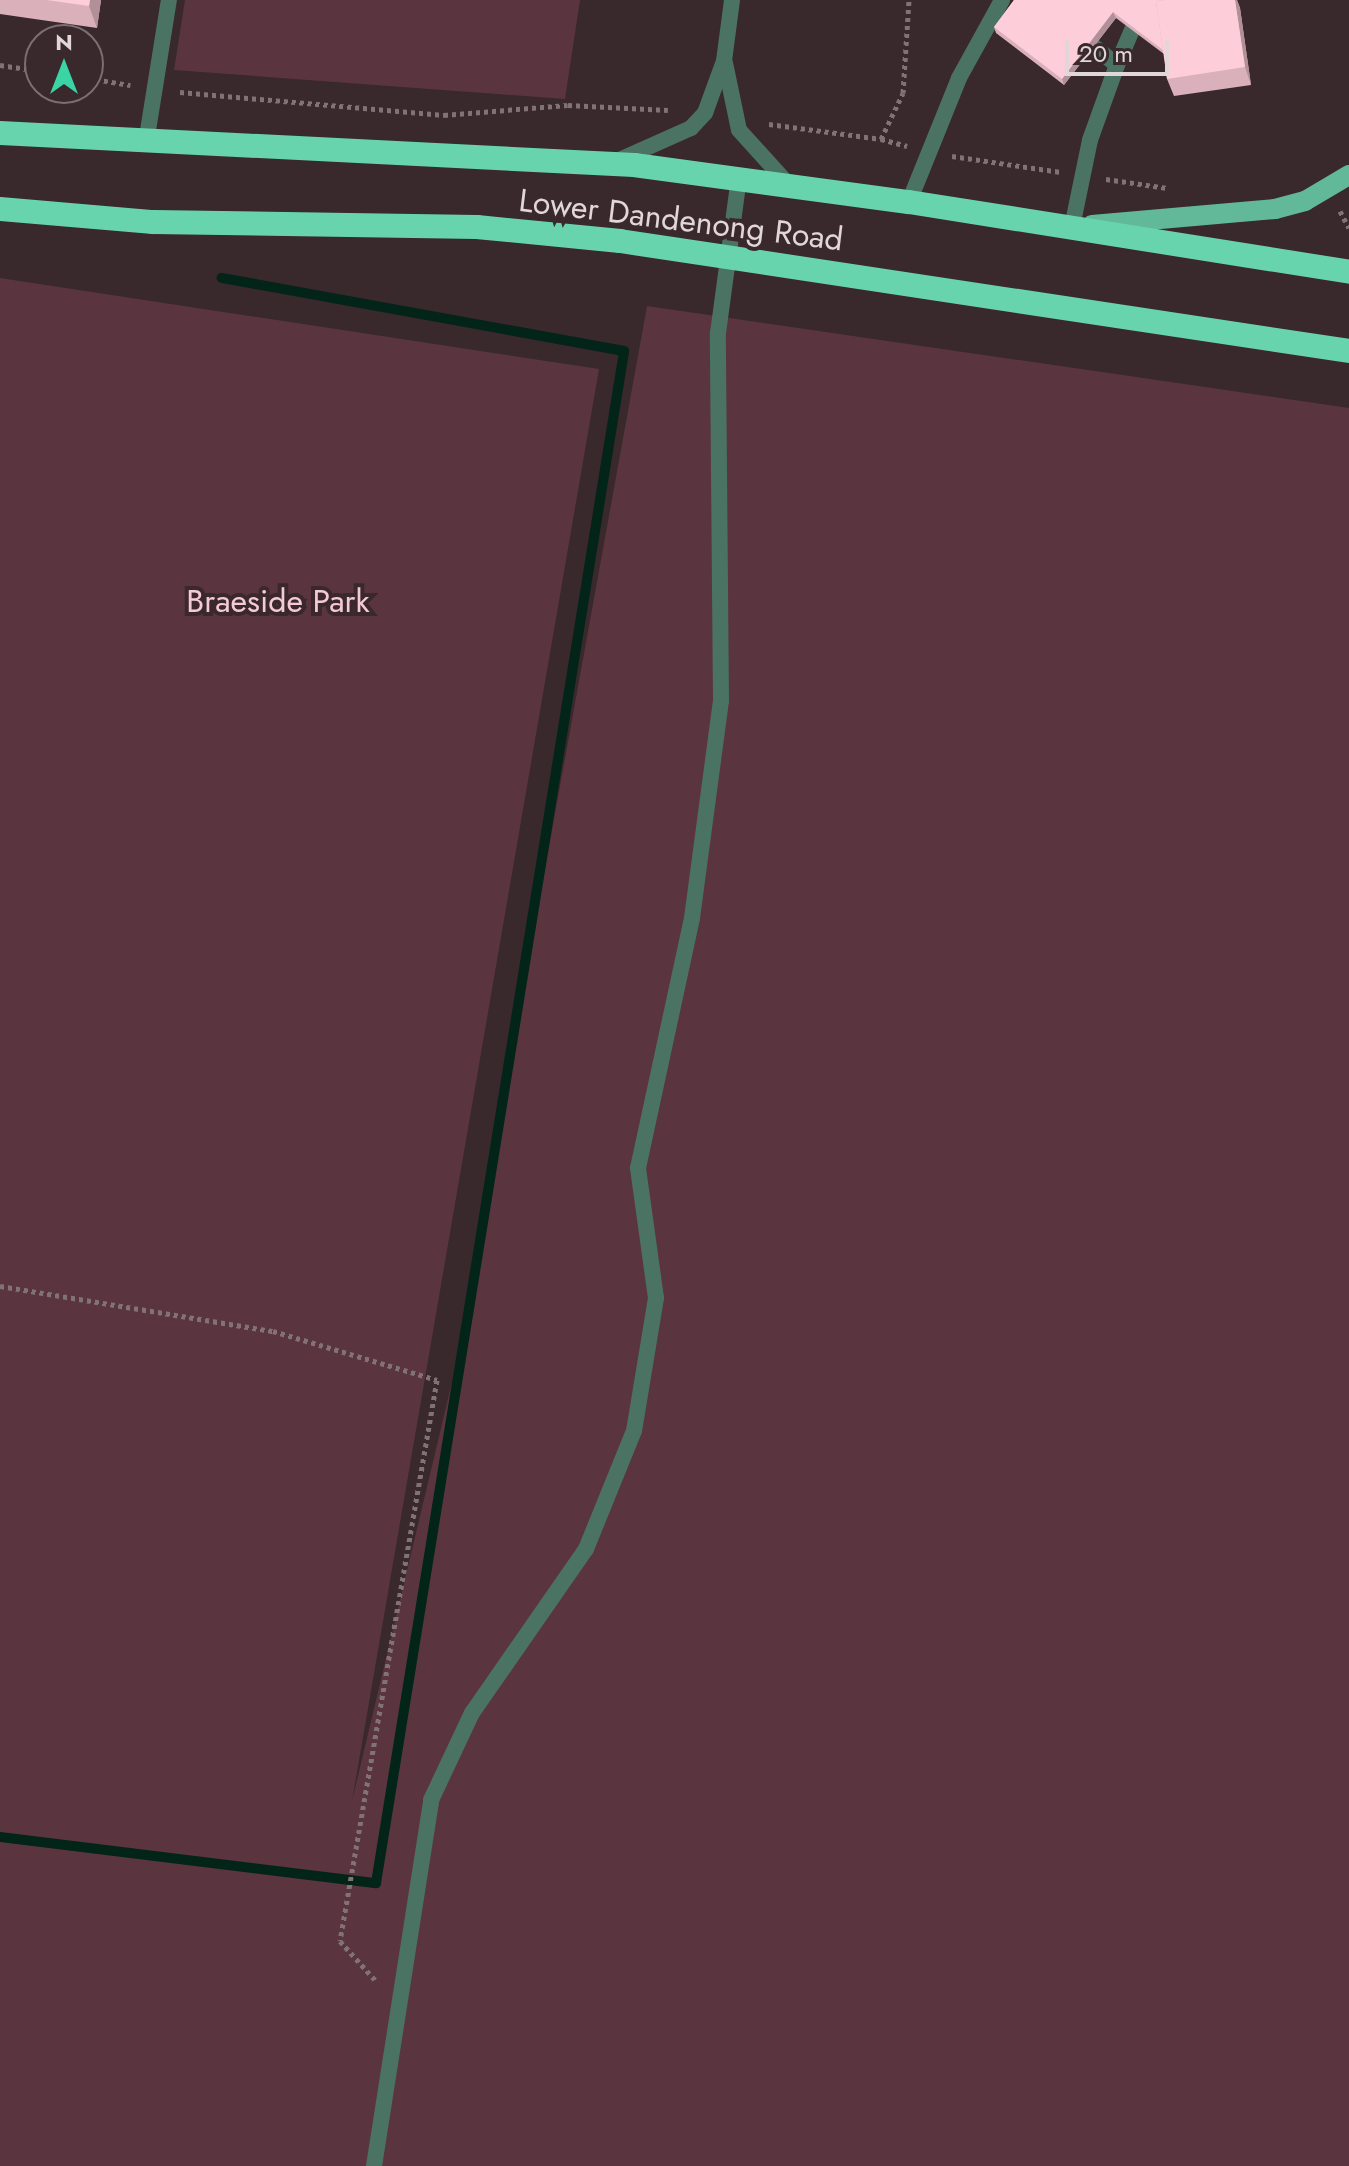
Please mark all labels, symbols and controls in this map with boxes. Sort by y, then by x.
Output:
north arrow [24,24,104,104]
scale bar [1069,24,1173,74]
text: N [55,26,73,58]
text: 20 m [1079,36,1133,71]
street label: Lower Dandenong Road [517,181,845,259]
park label: Braeside Park [186,582,370,620]

